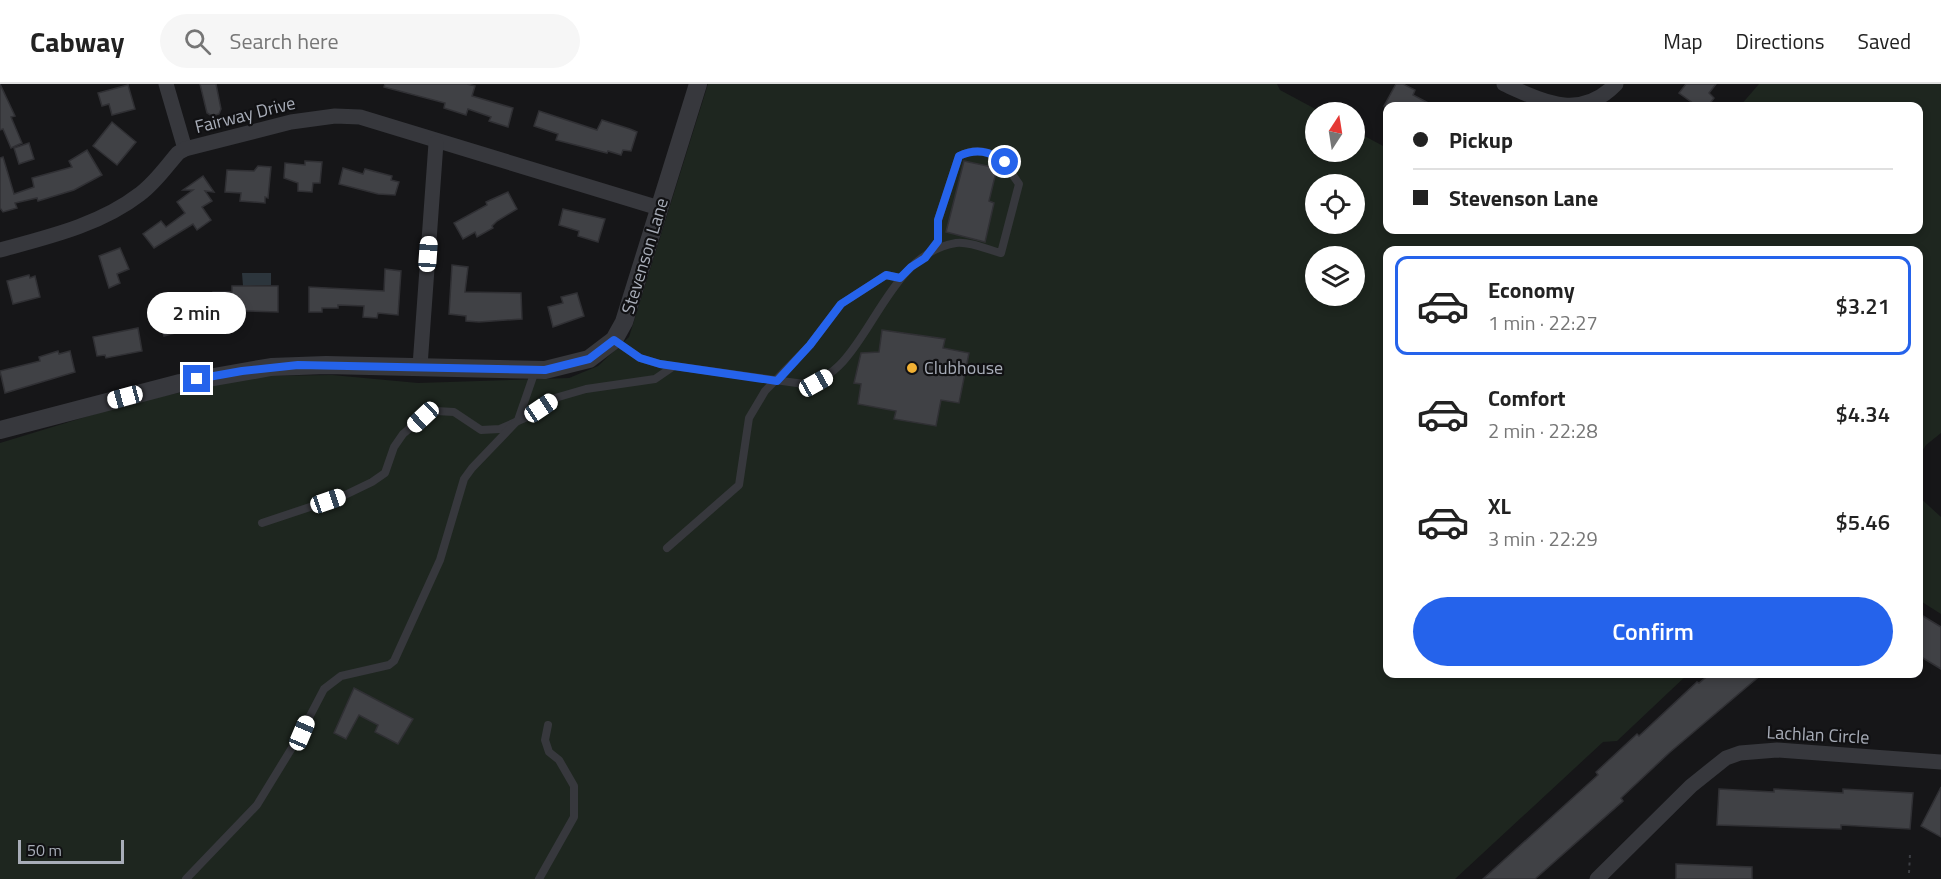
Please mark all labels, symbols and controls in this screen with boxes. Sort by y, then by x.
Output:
search box [160,14,580,68]
text: Cabway [30,20,124,63]
text: Search here [229,24,339,58]
icon: search [181,25,214,58]
text: Map [1663,25,1703,57]
text: Directions [1736,25,1825,57]
text: Saved [1858,25,1911,57]
street label: Fairway Drive [192,89,298,140]
north arrow [1305,102,1365,162]
map controls [1305,102,1365,306]
text: Pickup [1449,123,1513,157]
route start [991,148,1018,175]
button: locate [1305,174,1365,234]
text: Stevenson Lane [1449,181,1598,215]
street label: Stevenson Lane [614,195,675,317]
car [418,235,438,273]
button: layers [1305,246,1365,306]
text: Economy [1488,273,1575,307]
icon: car [1416,279,1470,333]
text: $3.21 [1835,289,1890,323]
callout: 2 min [148,292,246,334]
text: 2 min [172,297,221,328]
text: 1 min · 22:27 [1488,307,1598,338]
place label: Clubhouse [924,354,1003,381]
marker: Clubhouse [905,361,919,375]
route end [183,365,210,392]
car [796,366,836,400]
text: Comfort [1488,381,1566,415]
car [105,384,145,410]
icon: car [1416,387,1470,441]
car [521,390,561,426]
text: $4.34 [1835,397,1890,431]
car [404,398,442,436]
text: 2 min · 22:28 [1488,415,1598,446]
car [308,487,348,515]
text: XL [1488,489,1511,523]
icon: car [1416,495,1470,549]
text: $5.46 [1835,505,1890,539]
text: 3 min · 22:29 [1488,523,1598,554]
button: Confirm [1413,597,1893,666]
car [287,713,317,753]
street label: Lachlan Circle [1766,718,1870,751]
scale bar [18,837,124,864]
text: 50 m [27,838,62,862]

